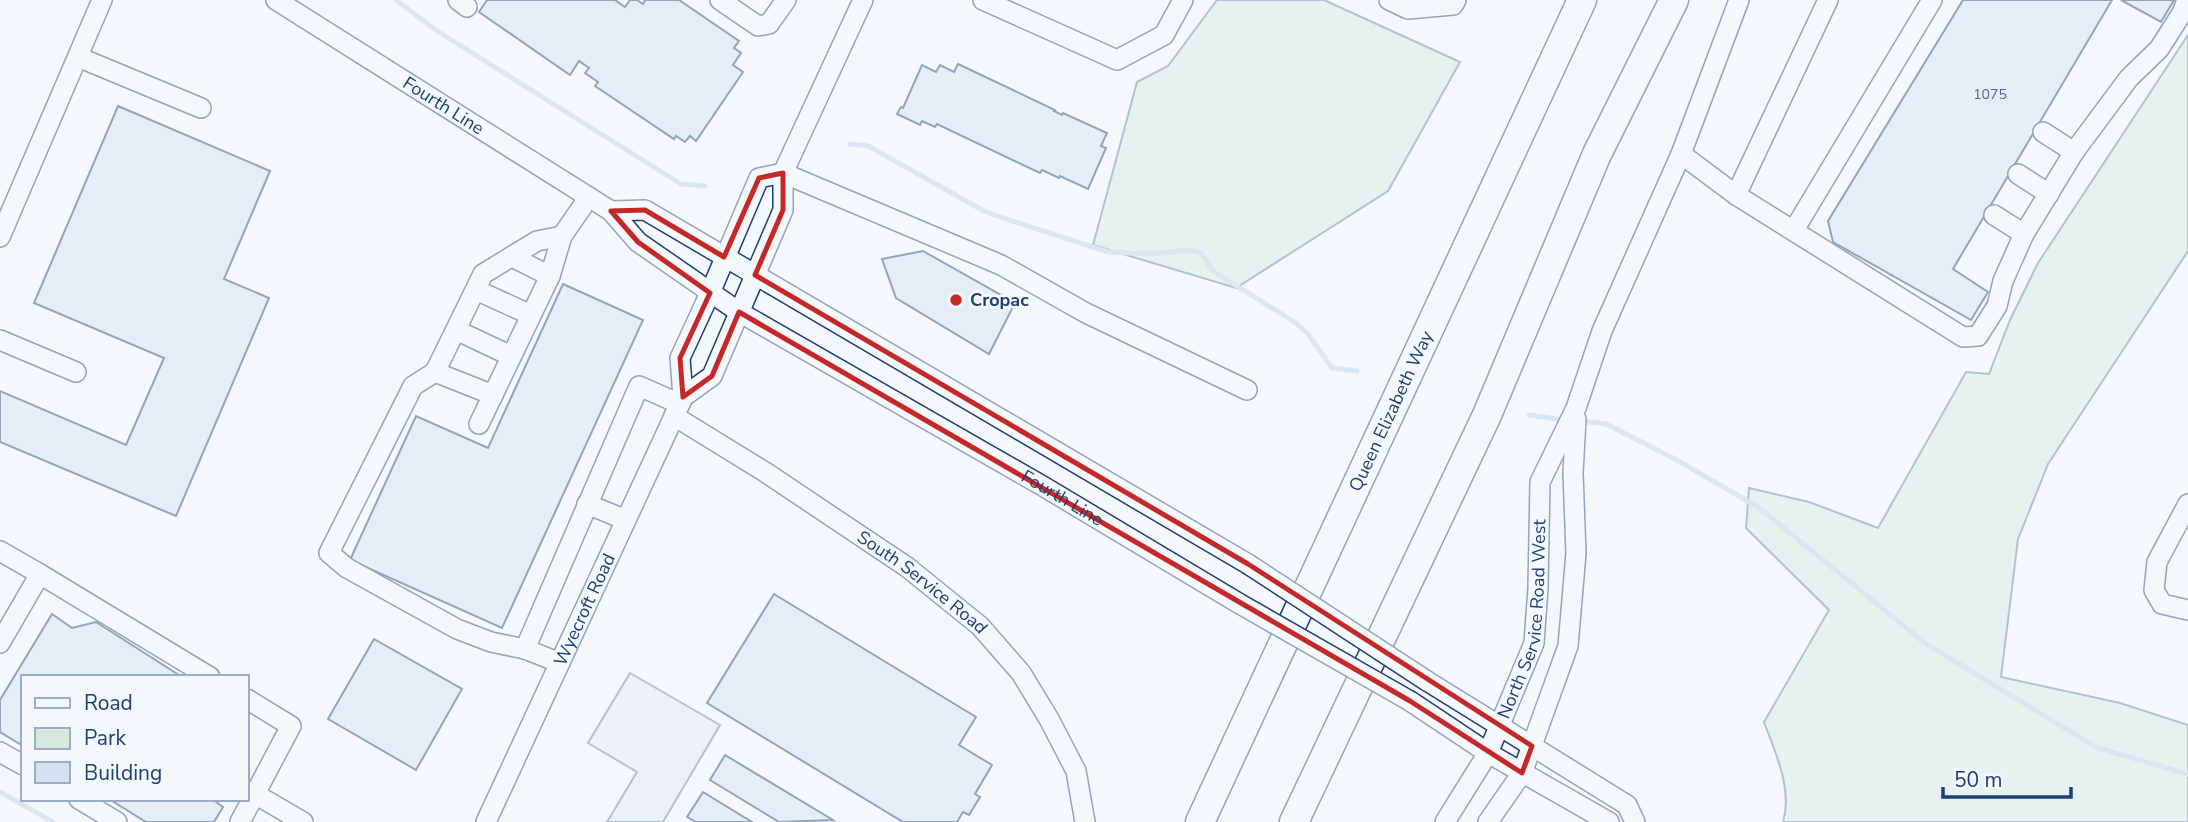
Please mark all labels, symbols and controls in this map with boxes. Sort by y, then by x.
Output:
street label: Fourth Line [398,71,489,140]
house number: 1075 [1973,85,2007,104]
place label: Cropac [970,288,1029,312]
marker: Cropac [948,292,964,308]
street label: Queen Elizabeth Way [1343,326,1439,495]
street label: Fourth Line [1017,464,1108,532]
street label: North Service Road West [1492,518,1551,722]
street label: South Service Road [852,525,993,639]
street label: Wyecroft Road [548,550,621,670]
legend [21,675,248,801]
text: Road [84,689,133,717]
text: Park [84,724,126,752]
scale bar [1943,756,2071,800]
text: Building [84,759,162,787]
text: 50 m [1954,766,2003,794]

